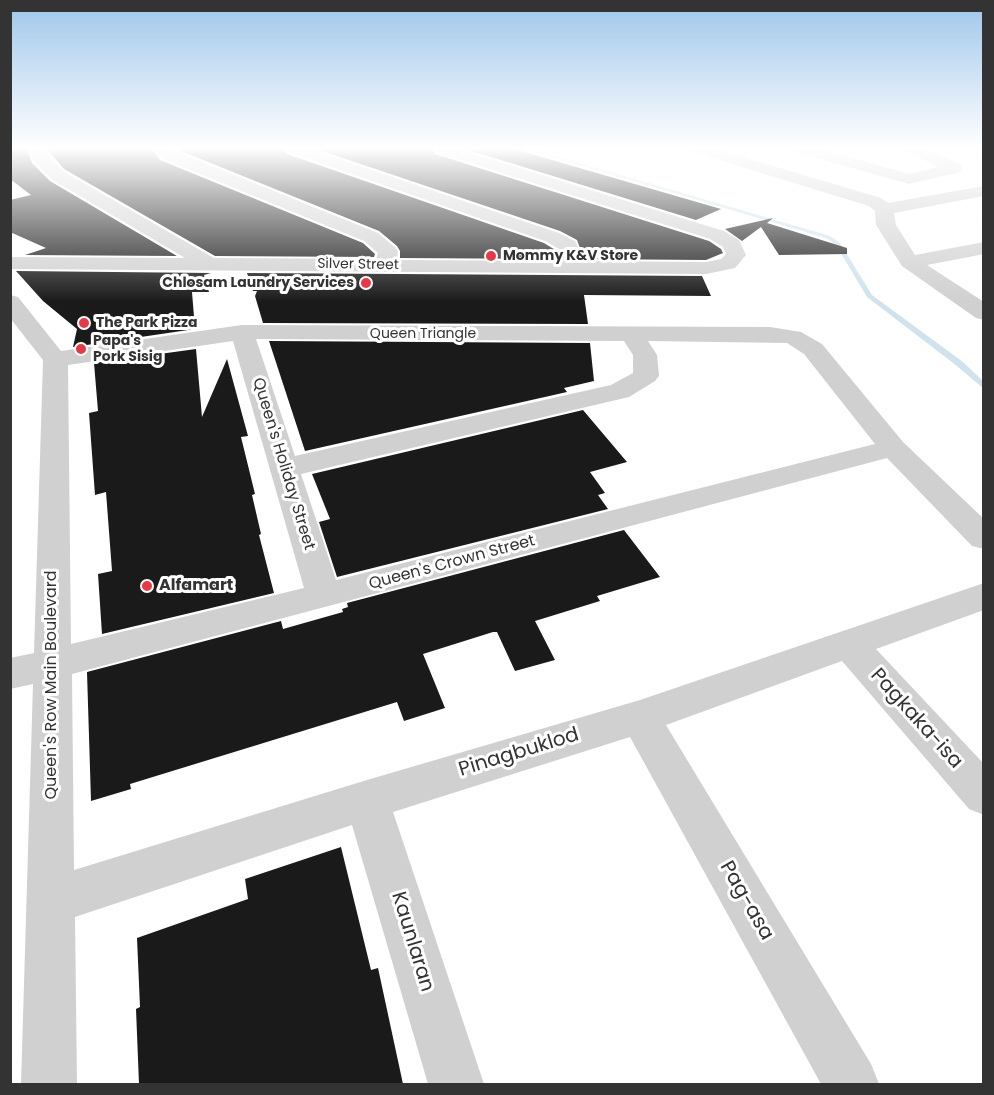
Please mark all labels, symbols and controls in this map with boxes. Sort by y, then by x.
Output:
place label: Mommy K&V Store [503,248,638,264]
marker: Mommy K&V Store [484,249,498,263]
street label: Silver Street [317,256,399,274]
place label: Chlosam Laundry Services [162,275,354,291]
marker: Chlosam Laundry Services [359,276,373,290]
place label: The Park Pizza [96,315,197,331]
marker: The Park Pizza [77,316,91,330]
street label: Queen Triangle [370,326,476,342]
place label: Papa's Pork Sisig [93,333,162,366]
marker: Papa's Pork Sisig [74,342,88,356]
street label: Queen's Holiday Street [248,376,318,552]
street label: Queen's Crown Street [367,532,537,594]
street label: Queen's Row Main Boulevard [42,570,62,800]
place label: Alfamart [159,576,233,596]
marker: Alfamart [140,579,154,593]
street label: Pagkaka-isa [865,664,967,774]
street label: Pinagbuklod [456,723,582,783]
street label: Pag-asa [714,857,778,945]
street label: Kaunlaran [385,889,439,995]

